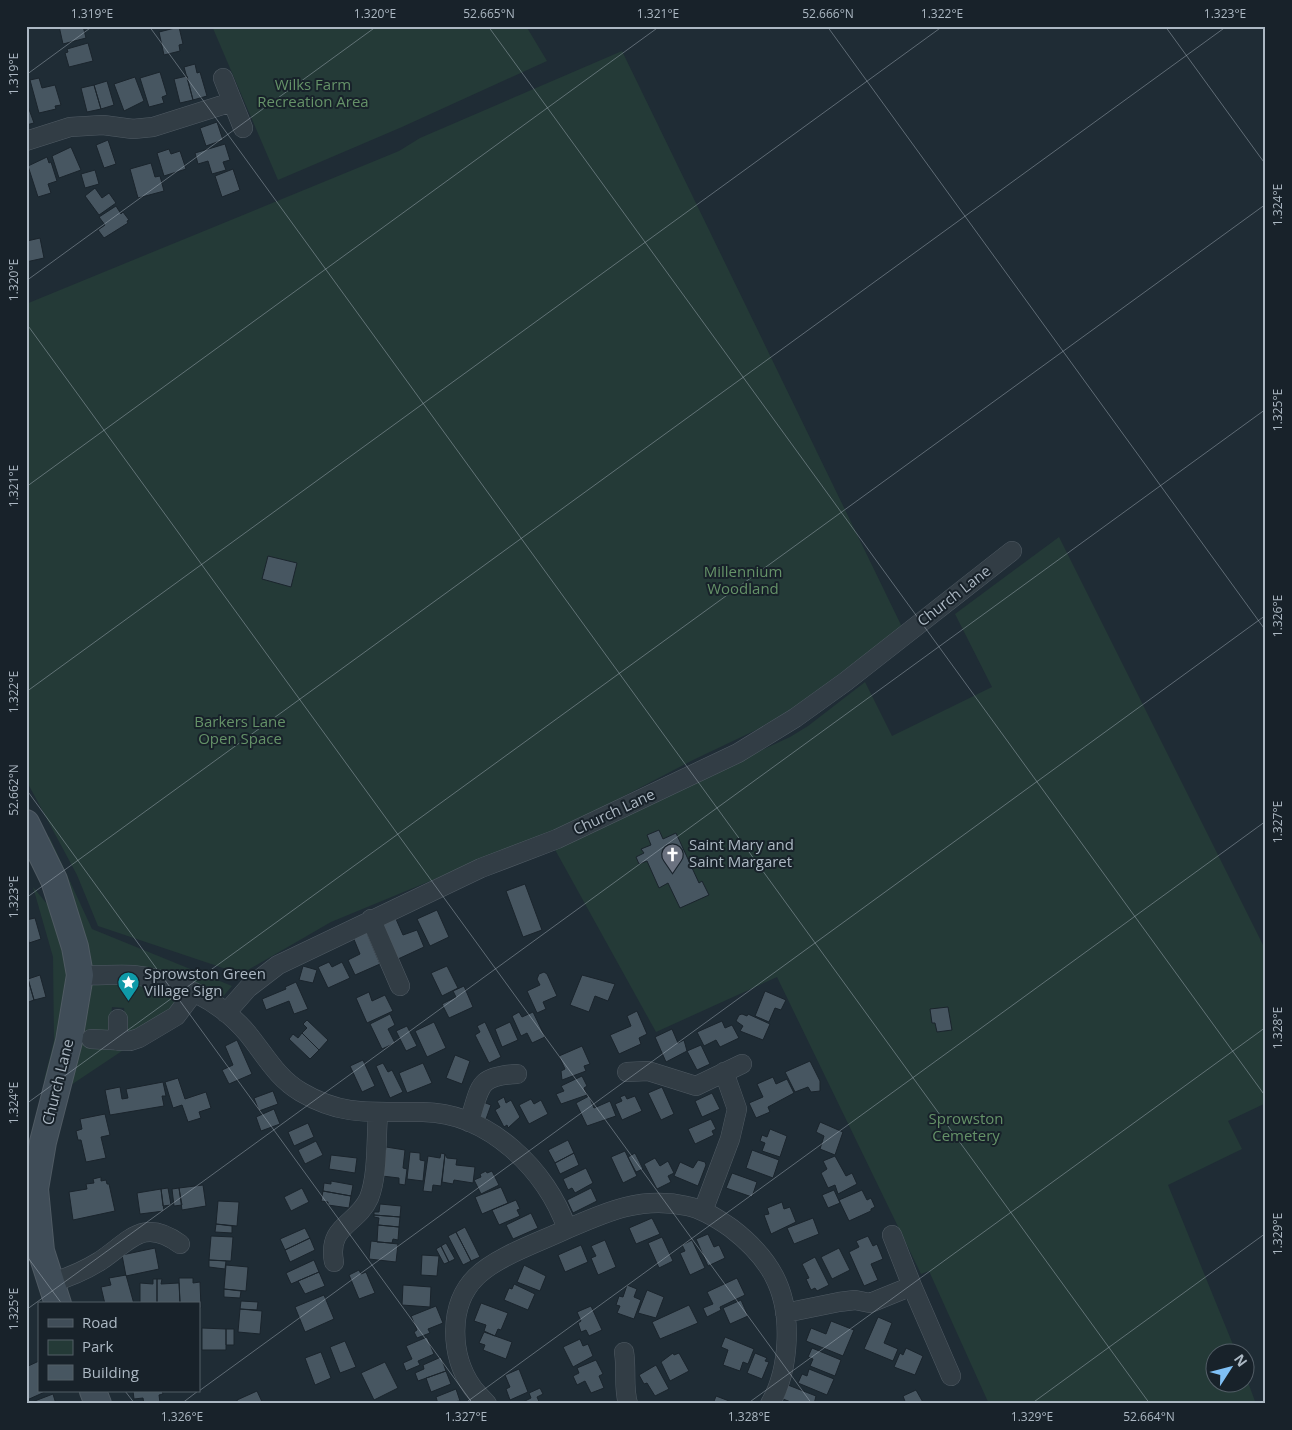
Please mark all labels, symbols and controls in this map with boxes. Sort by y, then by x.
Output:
text: 1.319°E [71,5,113,22]
text: 1.320°E [354,5,396,22]
text: 52.665°N [463,5,515,22]
text: 1.321°E [637,5,679,22]
text: 52.666°N [802,5,854,22]
text: 1.322°E [921,5,963,22]
text: 1.323°E [1204,5,1246,22]
text: 1.319°E [5,53,22,95]
park label: Wilks Farm Recreation Area [257,74,369,111]
text: 1.324°E [1269,184,1286,226]
text: 1.320°E [5,259,22,301]
text: 1.325°E [1269,389,1286,431]
text: 1.321°E [5,465,22,507]
street label: Church Lane [913,560,994,630]
park label: Millennium Woodland [704,561,782,598]
text: 1.326°E [1269,595,1286,637]
text: 1.322°E [5,671,22,713]
park label: Barkers Lane Open Space [194,711,286,748]
text: 52.662°N [5,764,22,816]
street label: Church Lane [569,783,658,839]
text: 1.327°E [1269,801,1286,843]
place label: Saint Mary and Saint Margaret [689,834,794,871]
church icon: Saint Mary and Saint Margaret [661,842,685,873]
text: 1.323°E [5,876,22,918]
place label: Sprowston Green Village Sign [144,963,266,1000]
place icon: Sprowston Green Village Sign [116,971,140,1002]
text: 1.328°E [1269,1007,1286,1049]
street label: Church Lane [37,1037,77,1127]
text: 1.324°E [5,1082,22,1124]
park label: Sprowston Cemetery [929,1108,1003,1145]
text: 1.329°E [1269,1213,1286,1255]
text: 1.325°E [5,1288,22,1330]
legend [38,1302,200,1392]
text: Road [82,1312,118,1332]
text: Park [82,1336,113,1356]
north arrow [1204,1342,1254,1392]
text: N [1230,1350,1252,1370]
text: Building [82,1362,139,1382]
text: 1.326°E [161,1408,203,1425]
text: 1.327°E [445,1408,487,1425]
text: 1.328°E [728,1408,770,1425]
text: 1.329°E [1011,1408,1053,1425]
text: 52.664°N [1123,1408,1175,1425]

